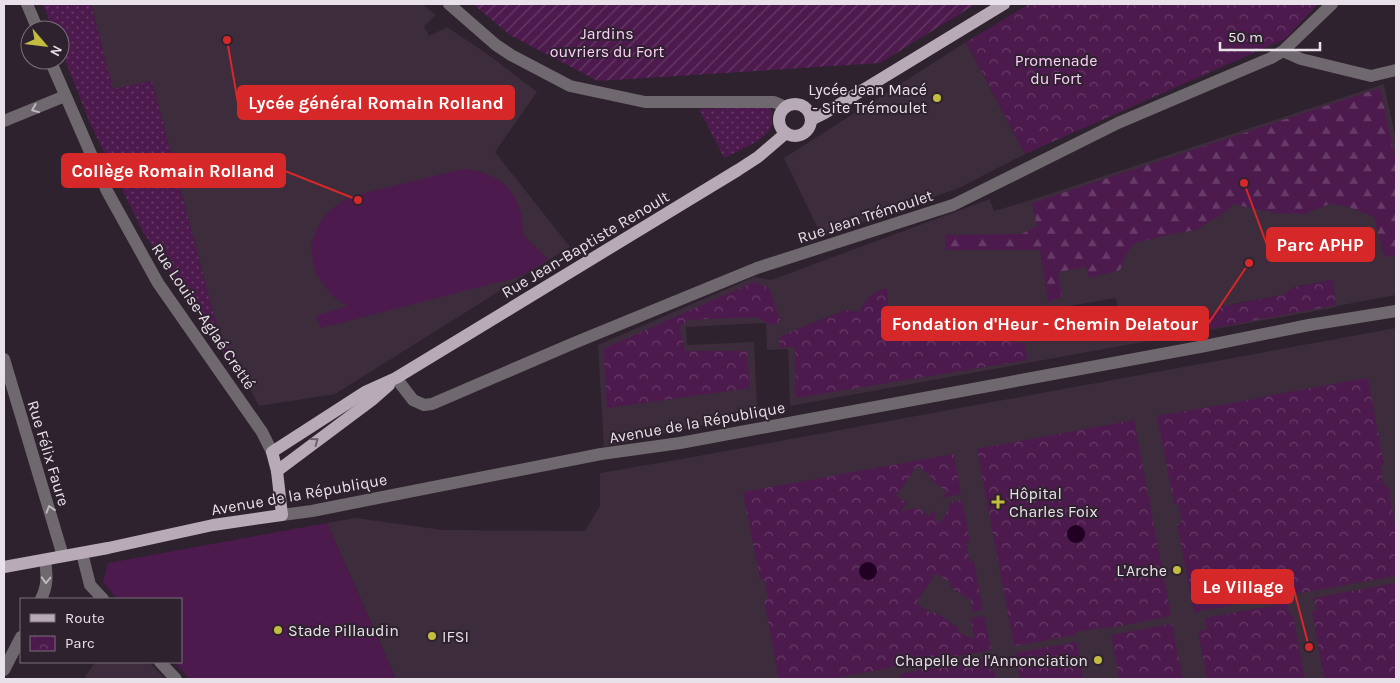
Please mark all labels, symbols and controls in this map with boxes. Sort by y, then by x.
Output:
north arrow [20,20,70,70]
scale bar [1220,20,1320,52]
park label: Jardins ouvriers du Fort [550,24,664,61]
text: 50 m [1228,28,1263,46]
text: N [46,42,66,59]
park label: Promenade du Fort [1015,51,1097,88]
place label: Lycée Jean Macé - Site Trémoulet [808,80,927,117]
callout: Lycée général Romain Rolland [238,86,514,119]
text: Lycée général Romain Rolland [248,92,504,114]
marker: Lycée Jean Macé - Site Trémoulet [931,92,943,104]
one-way arrow [31,102,40,113]
callout: Collège Romain Rolland [62,154,285,187]
text: Collège Romain Rolland [71,160,275,182]
street label: Rue Jean Trémoulet [795,186,935,247]
street label: Rue Jean-Baptiste Renoult [498,187,672,302]
callout: Parc APHP [1267,228,1374,261]
text: Parc APHP [1277,234,1364,256]
street label: Rue Louise-Aglaé Cretté [148,240,260,393]
callout: Fondation d'Heur - Chemin Delatour [882,307,1208,340]
text: Fondation d'Heur - Chemin Delatour [892,313,1198,335]
street label: Rue Félix Faure [23,398,74,508]
street label: Avenue de la République [608,398,786,447]
one-way arrow [309,439,318,447]
street label: Avenue de la République [210,470,388,519]
place label: Hôpital Charles Foix [1009,484,1098,521]
marker: Hôpital Charles Foix [991,495,1005,509]
one-way arrow [45,506,55,514]
place label: L'Arche [1116,561,1167,580]
marker: L'Arche [1171,564,1183,576]
callout: Le Village [1192,570,1293,603]
one-way arrow [41,576,51,584]
text: Le Village [1202,576,1284,598]
legend [20,598,182,663]
text: Route [65,609,105,627]
place label: Stade Pillaudin [288,621,399,640]
marker: Stade Pillaudin [272,624,284,636]
place label: IFSI [442,627,469,646]
marker: IFSI [426,630,438,642]
text: Parc [65,634,95,652]
place label: Chapelle de l'Annonciation [895,651,1088,670]
marker: Chapelle de l'Annonciation [1092,654,1104,666]

